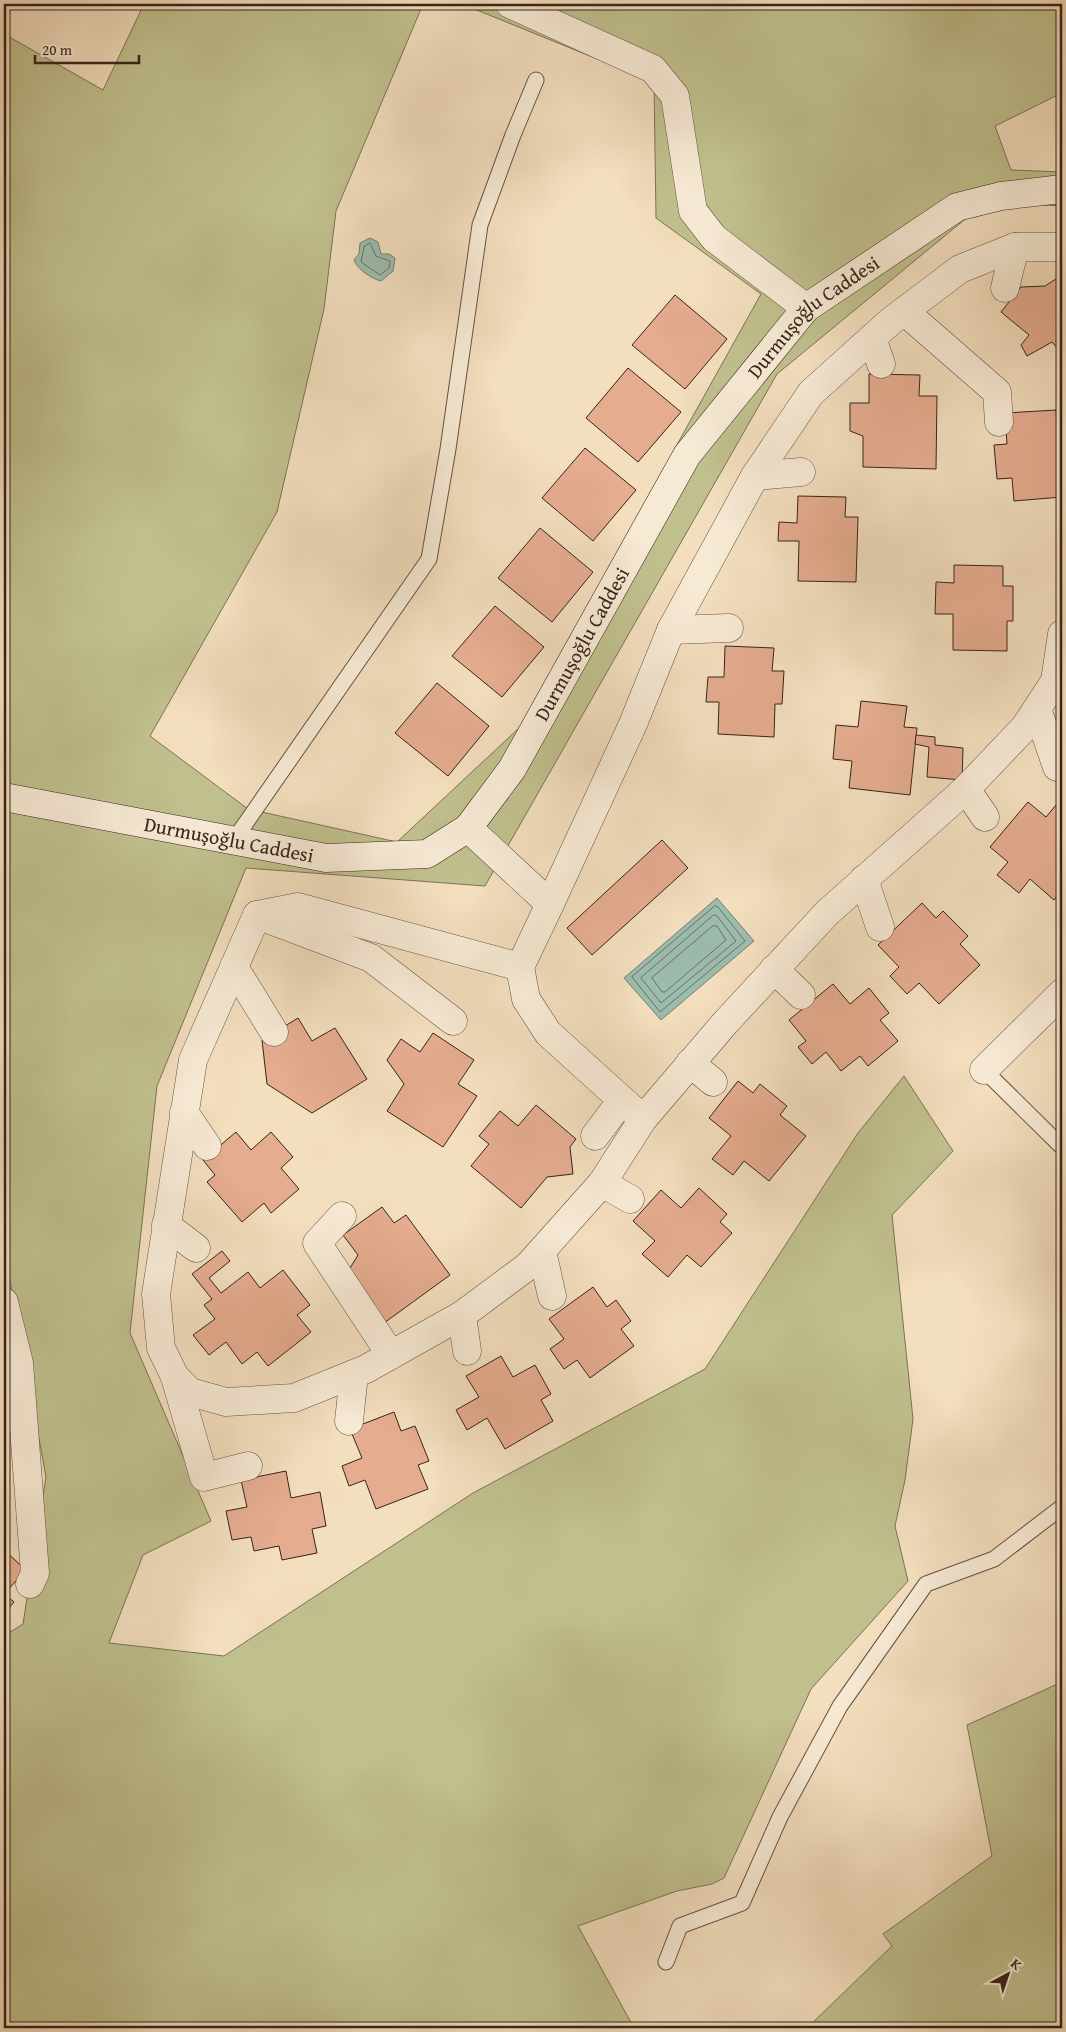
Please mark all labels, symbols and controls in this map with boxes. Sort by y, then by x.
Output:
scale bar [35,32,139,64]
text: 20 m [42,39,73,60]
street label: Durmuşoğlu Caddesi [740,248,885,384]
street label: Durmuşoğlu Caddesi [527,561,636,726]
street label: Durmuşoğlu Caddesi [142,809,317,869]
north arrow [984,1950,1034,2000]
text: K [1007,1954,1026,1975]

